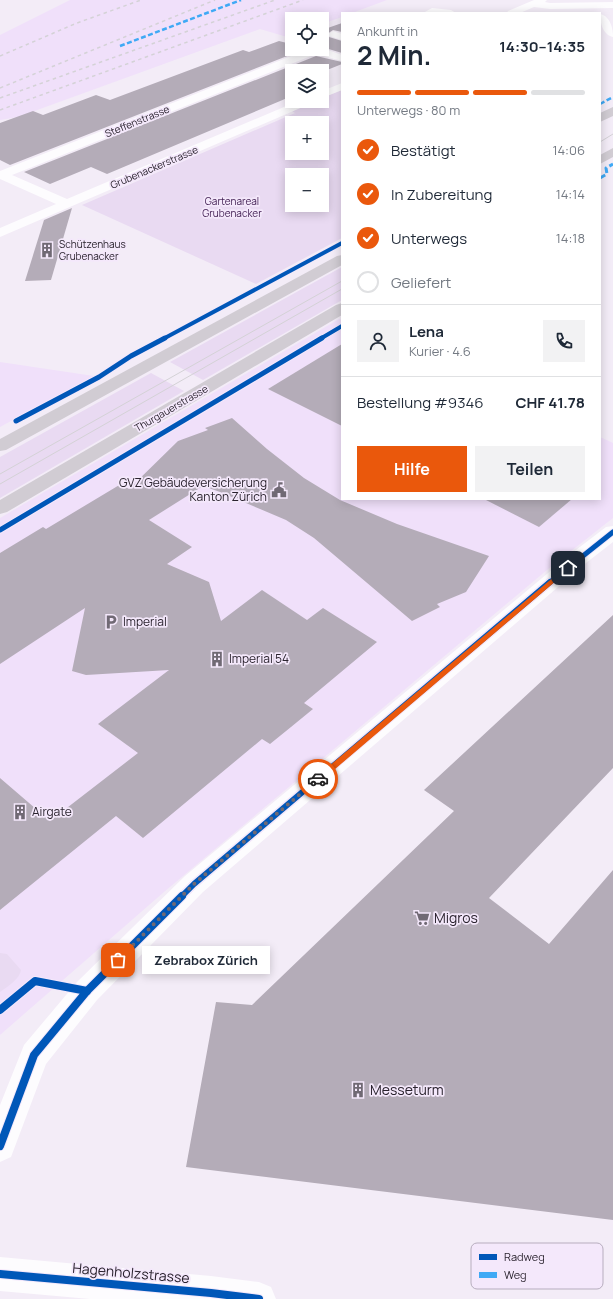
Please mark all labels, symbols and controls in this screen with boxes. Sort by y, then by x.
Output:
map controls [285,12,329,212]
button: locate [285,12,329,56]
text: Ankunft in [357,22,418,40]
text: 14:30–14:35 [499,36,585,57]
text: 2 Min. [357,37,431,73]
button: layers [285,64,329,108]
text: Unterwegs · 80 m [357,101,460,119]
street label: Steffenstrasse [103,102,171,140]
button: + [285,116,329,160]
icon: check [357,139,379,161]
text: Bestätigt [391,140,456,161]
text: 14:06 [552,141,585,159]
street label: Grubenackerstrasse [108,142,200,192]
button: − [285,168,329,212]
icon: check [357,183,379,205]
text: In Zubereitung [391,184,492,205]
text: 14:14 [556,185,585,203]
park label: Gartenareal Grubenacker [202,194,262,220]
icon: check [357,227,379,249]
text: Unterwegs [391,228,467,249]
text: 14:18 [556,229,585,247]
place label: Schützenhaus Grubenacker [59,237,126,263]
building icon: Schützenhaus Grubenacker [38,241,56,259]
text: Geliefert [391,272,451,293]
button: person [357,320,399,362]
button: phone [543,320,585,362]
text: Lena [409,321,444,342]
text: Kurier · 4.6 [409,342,471,360]
street label: Thurgauerstrasse [132,381,210,435]
text: Bestellung #9346 [357,392,484,413]
text: CHF 41.78 [515,392,585,413]
button: Hilfe [357,446,467,492]
button: Teilen [475,446,585,492]
place label: GVZ Gebäudeversicherung Kanton Zürich [119,474,267,505]
public building icon: GVZ Gebäudeversicherung Kanton Zürich [270,481,288,499]
pin [551,551,585,585]
icon: home [557,557,579,579]
parking icon: Imperial [102,613,120,631]
place label: Imperial [123,613,167,630]
building icon: Imperial 54 [208,650,226,668]
place label: Imperial 54 [229,650,289,667]
courier [298,759,338,799]
icon: car [307,768,329,790]
building icon: Airgate [11,803,29,821]
place label: Airgate [32,803,72,820]
place label: Migros [434,908,478,927]
supermarket icon: Migros [413,909,431,927]
pin [101,943,135,977]
callout: Zebrabox Zürich [142,946,270,974]
icon: bag [107,949,129,971]
text: Zebrabox Zürich [154,951,258,969]
place label: Messeturm [370,1080,444,1099]
building icon: Messeturm [349,1081,367,1099]
legend [471,1243,603,1289]
text: Radweg [504,1249,545,1264]
street label: Hagenholzstrasse [72,1258,190,1287]
text: Weg [504,1267,527,1282]

